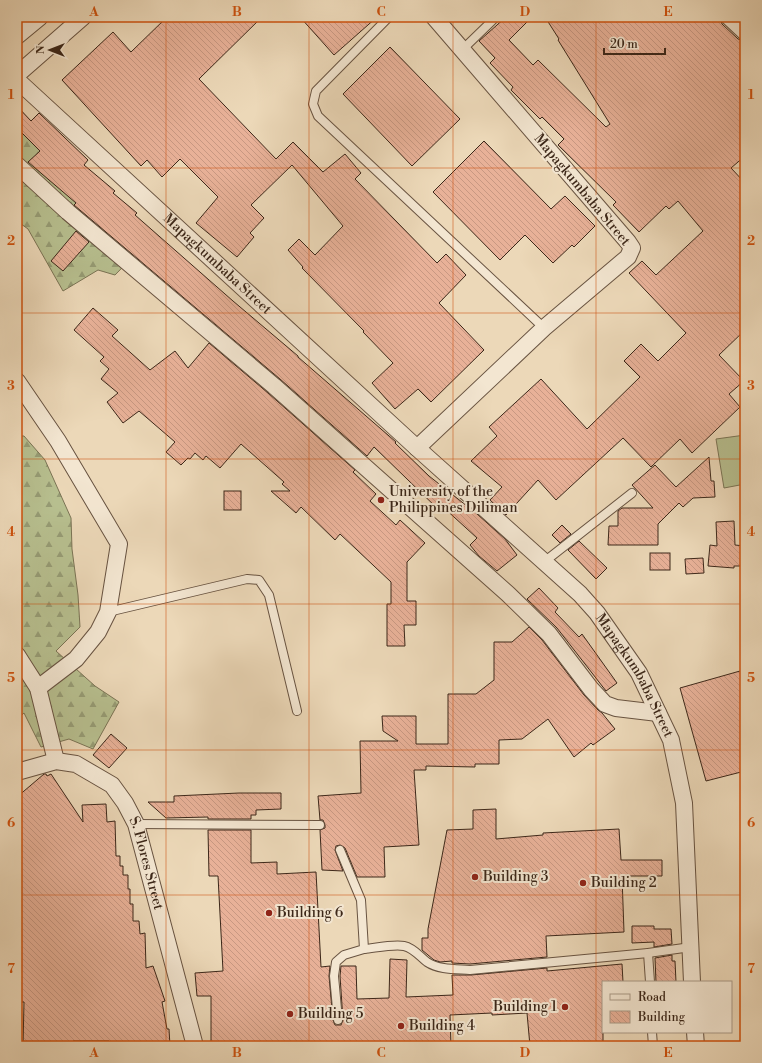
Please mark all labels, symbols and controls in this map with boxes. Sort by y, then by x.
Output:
text: A [88,4,99,20]
text: B [232,4,242,20]
text: C [376,4,386,20]
text: D [520,4,530,20]
text: E [663,4,673,20]
north arrow [30,30,70,70]
scale bar [604,30,665,56]
text: 20 m [610,37,638,52]
text: N [34,45,48,54]
text: 1 [8,87,15,103]
text: 1 [748,87,755,103]
street label: Mapagkumbaba Street [530,130,634,250]
street label: Mapagkumbaba Street [159,210,275,319]
text: 2 [7,233,15,249]
text: 2 [747,233,755,249]
text: 3 [7,378,15,394]
text: 3 [747,378,755,394]
place label: University of the Philippines Diliman [389,483,518,517]
marker: University of the Philippines Diliman [376,495,386,505]
text: 4 [7,524,16,540]
text: 4 [747,524,756,540]
street label: Mapagkumbaba Street [591,610,677,740]
text: 5 [7,670,15,686]
text: 5 [747,670,755,686]
street label: S. Flores Street [125,813,167,912]
text: 6 [7,815,15,831]
text: 6 [747,815,755,831]
place label: Building 3 [482,868,549,886]
marker: Building 3 [470,872,480,882]
place label: Building 2 [590,874,657,892]
marker: Building 2 [578,878,588,888]
place label: Building 6 [276,904,344,922]
marker: Building 6 [264,908,274,918]
text: 7 [7,961,15,977]
text: 7 [747,961,755,977]
legend [602,981,732,1033]
text: Road [638,990,666,1005]
place label: Building 1 [492,998,557,1016]
marker: Building 1 [560,1002,570,1012]
place label: Building 5 [297,1005,364,1023]
marker: Building 5 [285,1009,295,1019]
text: Building [637,1010,686,1025]
place label: Building 4 [408,1017,475,1035]
marker: Building 4 [396,1021,406,1031]
text: A [88,1045,99,1061]
text: B [232,1045,242,1061]
text: C [376,1045,386,1061]
text: D [520,1045,530,1061]
text: E [663,1045,673,1061]

